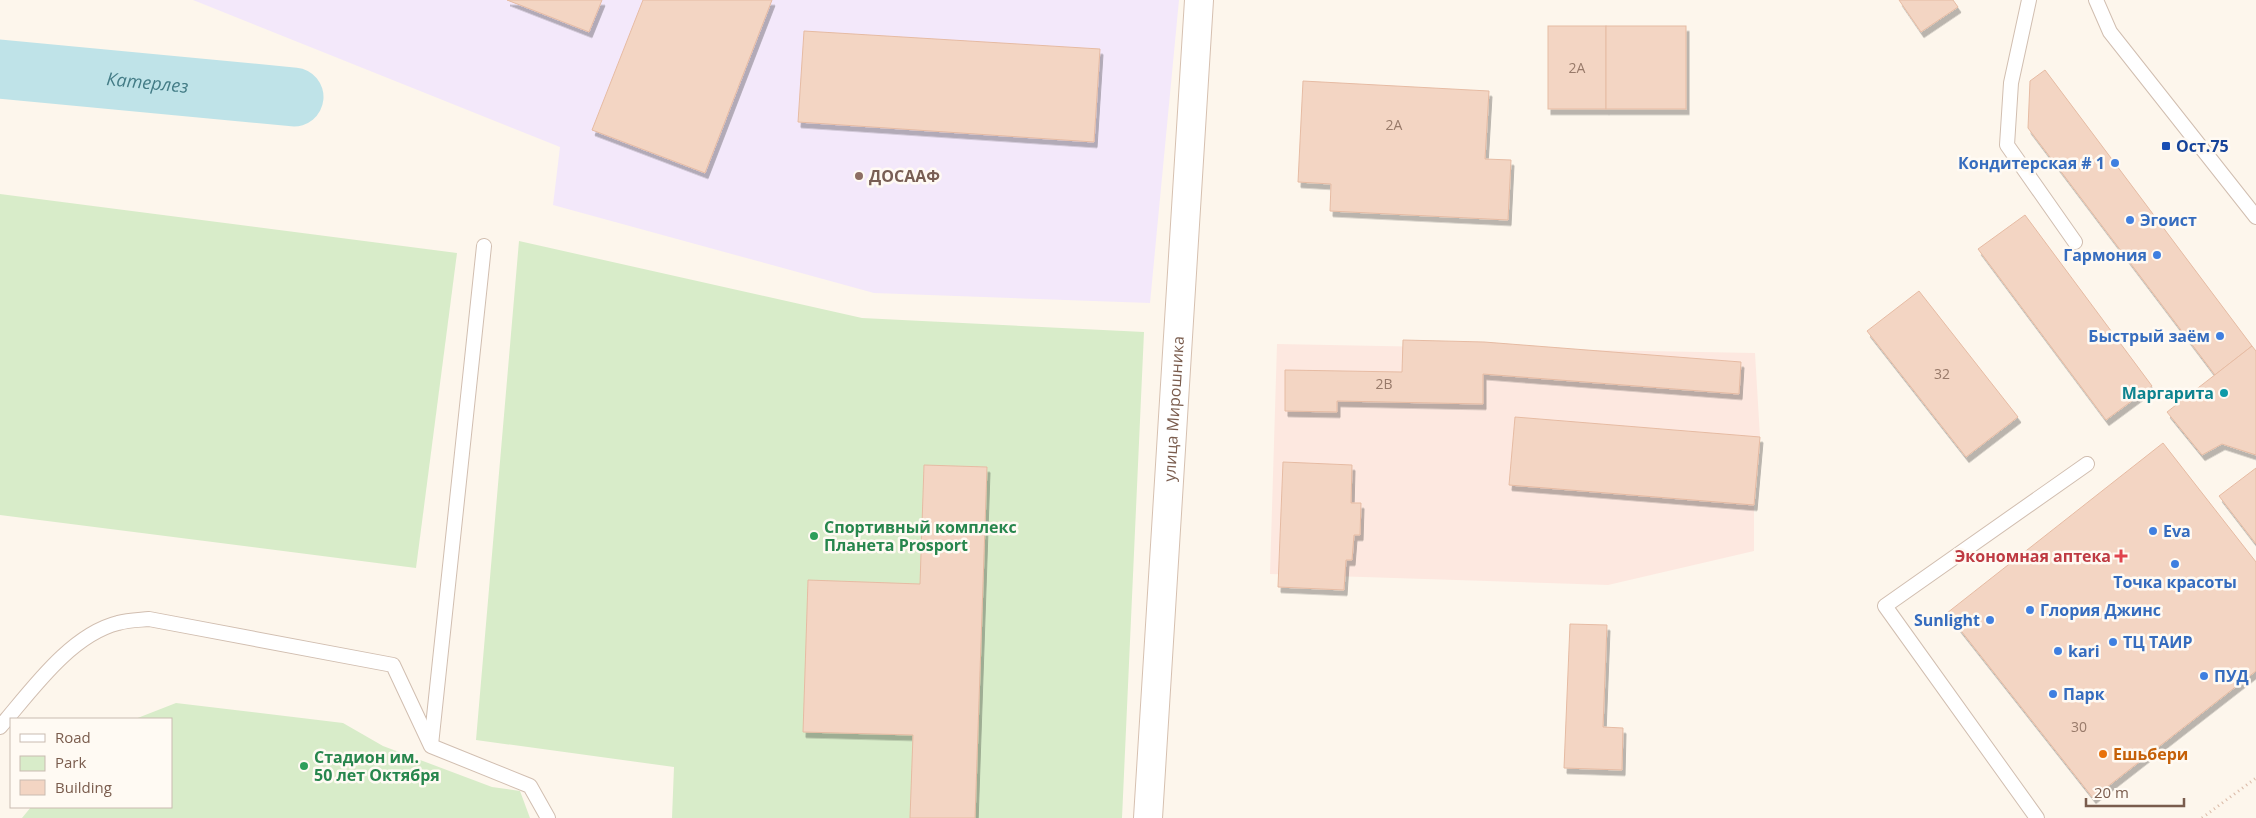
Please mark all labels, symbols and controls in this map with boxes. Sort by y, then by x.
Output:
house number: 2А [1569,58,1586,77]
water label: Катерлез [105,66,189,98]
house number: 2А [1386,115,1403,134]
place label: Ост.75 [2176,135,2229,157]
marker: Ост.75 [2160,140,2172,152]
place label: Кондитерская # 1 [1958,152,2105,174]
marker: Кондитерская # 1 [2109,157,2121,169]
place label: ДОСААФ [869,165,940,187]
marker: ДОСААФ [853,170,865,182]
place label: Эгоист [2140,209,2197,231]
marker: Эгоист [2124,214,2136,226]
place label: Гармония [2063,244,2147,266]
marker: Гармония [2151,249,2163,261]
place label: Быстрый заём [2088,325,2210,347]
marker: Быстрый заём [2214,330,2226,342]
street label: улица Мирошника [1158,335,1189,482]
house number: 32 [1934,364,1950,383]
house number: 2В [1375,374,1393,393]
place label: Маргарита [2122,382,2214,404]
marker: Маргарита [2218,387,2230,399]
place label: Спортивный комплекс Планета Prosport [824,516,1017,556]
place label: Eva [2163,520,2191,542]
marker: Eva [2147,525,2159,537]
marker: Спортивный комплекс Планета Prosport [808,530,820,542]
place label: Экономная аптека [1955,545,2111,567]
marker: Экономная аптека [2115,550,2127,562]
marker: Точка красоты [2169,558,2181,570]
place label: Точка красоты [2113,571,2237,593]
place label: Глория Джинс [2040,599,2161,621]
marker: Глория Джинс [2024,604,2036,616]
place label: Sunlight [1914,609,1980,631]
marker: Sunlight [1984,614,1996,626]
place label: ТЦ ТАИР [2123,631,2192,653]
marker: ТЦ ТАИР [2107,636,2119,648]
place label: kari [2068,640,2100,662]
marker: kari [2052,645,2064,657]
place label: ПУД [2214,665,2249,687]
marker: ПУД [2198,670,2210,682]
place label: Парк [2063,683,2105,705]
marker: Парк [2047,688,2059,700]
house number: 30 [2071,717,2087,736]
legend [10,718,172,808]
text: Road [55,727,91,747]
place label: Ешьбери [2113,743,2188,765]
place label: Стадион им. 50 лет Октября [314,746,440,786]
marker: Ешьбери [2097,748,2109,760]
text: Park [55,752,86,772]
marker: Стадион им. 50 лет Октября [298,760,310,772]
scale bar [2086,776,2184,808]
text: Building [55,777,112,797]
text: 20 m [2094,782,2129,802]

